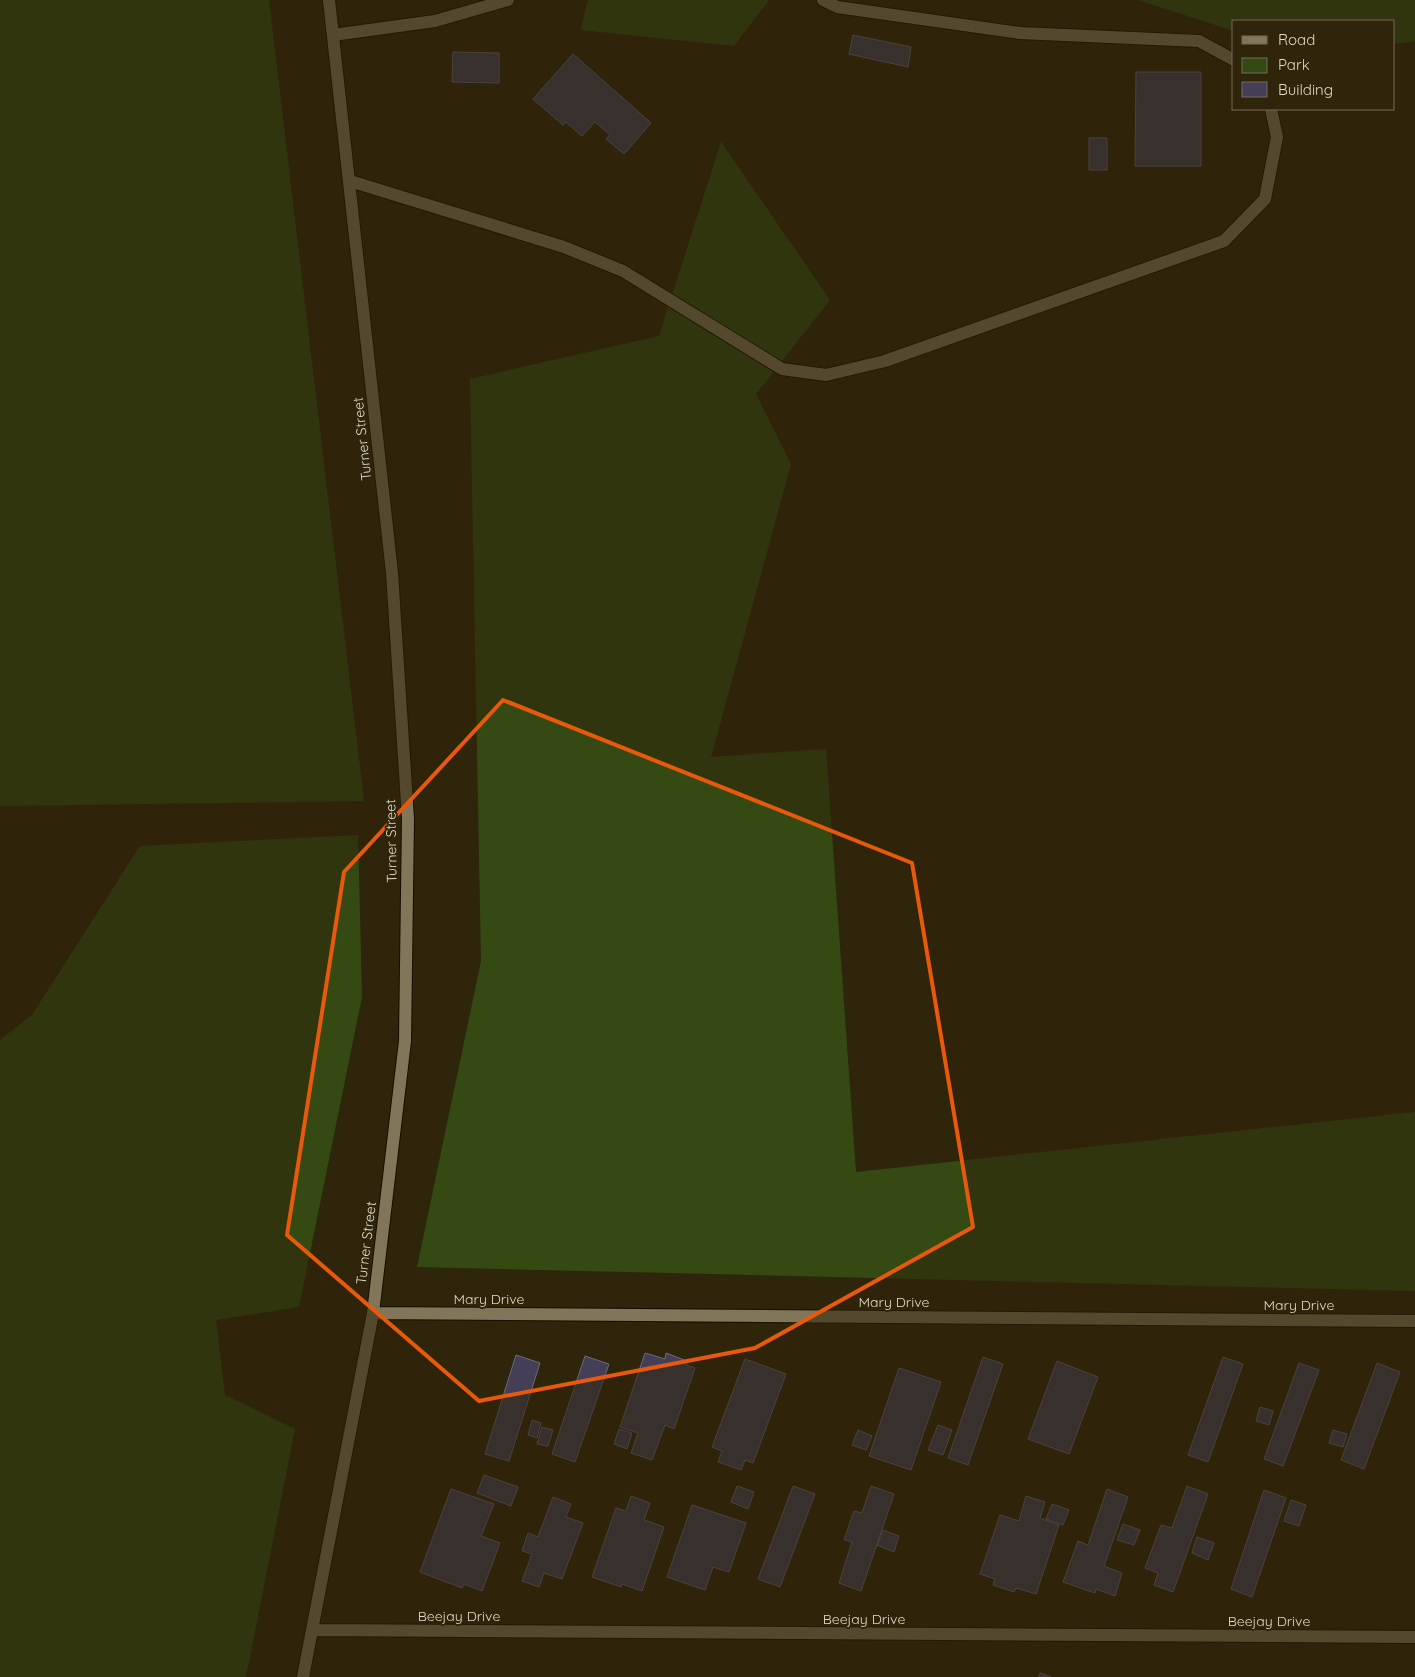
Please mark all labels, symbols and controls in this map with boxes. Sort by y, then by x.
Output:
legend [1232,20,1395,110]
text: Road [1278,30,1315,49]
text: Park [1278,55,1310,74]
text: Building [1278,80,1333,99]
street label: Turner Street [349,396,375,482]
street label: Turner Street [381,799,401,883]
street label: Turner Street [352,1200,380,1286]
street label: Mary Drive [454,1290,525,1308]
street label: Mary Drive [859,1293,930,1311]
street label: Mary Drive [1264,1296,1335,1314]
street label: Beejay Drive [418,1607,500,1625]
street label: Beejay Drive [823,1610,905,1628]
street label: Beejay Drive [1228,1612,1310,1630]

